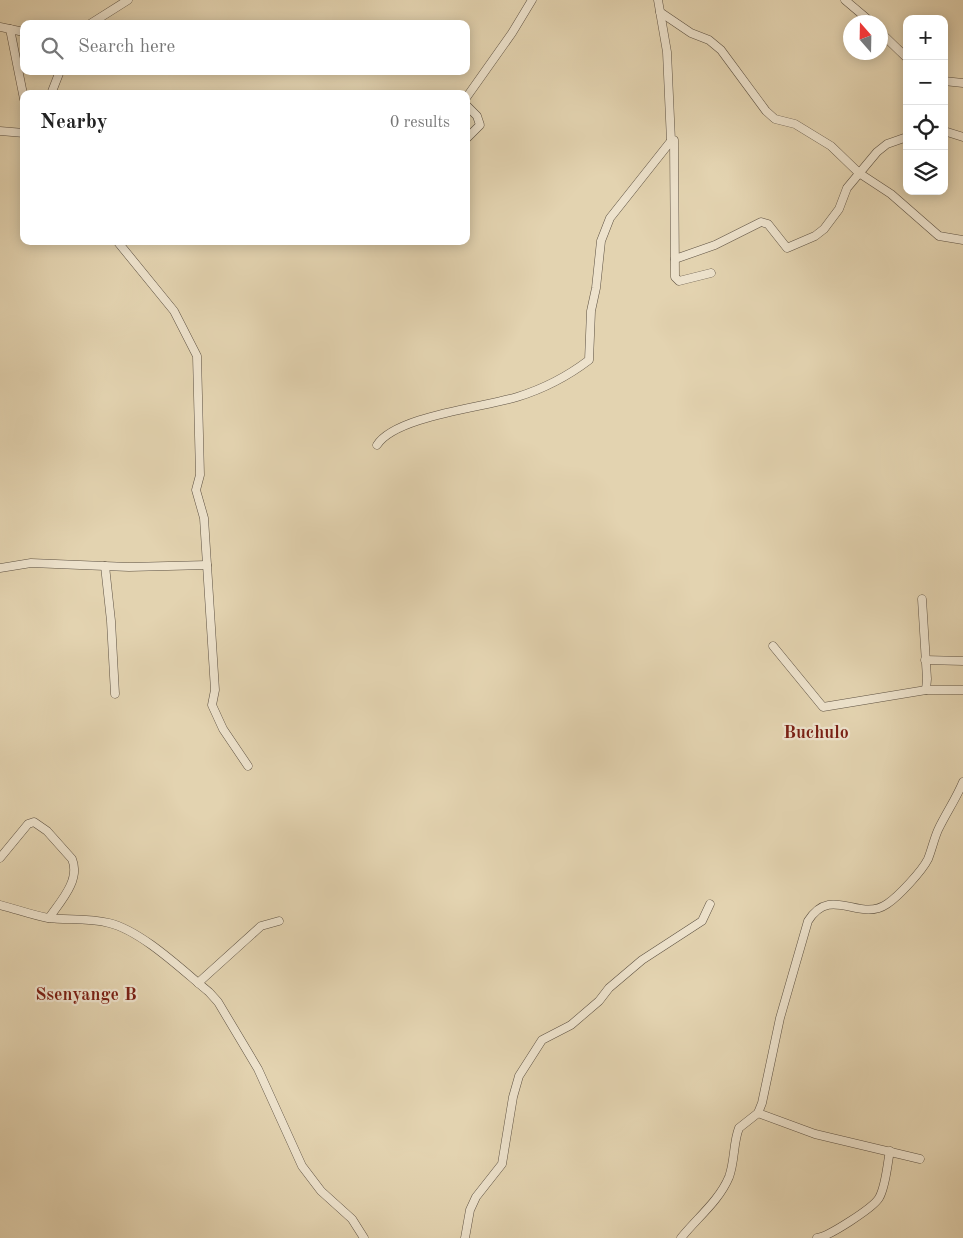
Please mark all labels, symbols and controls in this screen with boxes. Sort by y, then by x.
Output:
north arrow [843,15,888,60]
map controls [903,15,948,195]
button: + [903,15,948,60]
search box [20,20,470,75]
icon: search [38,34,66,62]
text: Search here [78,38,175,57]
button: − [903,60,948,105]
button: locate [903,105,948,150]
text: Nearby [40,112,108,133]
text: 0 results [390,115,450,131]
button: layers [903,150,948,195]
district label: Buchulo [783,724,849,742]
district label: Ssenyange B [35,986,137,1004]

